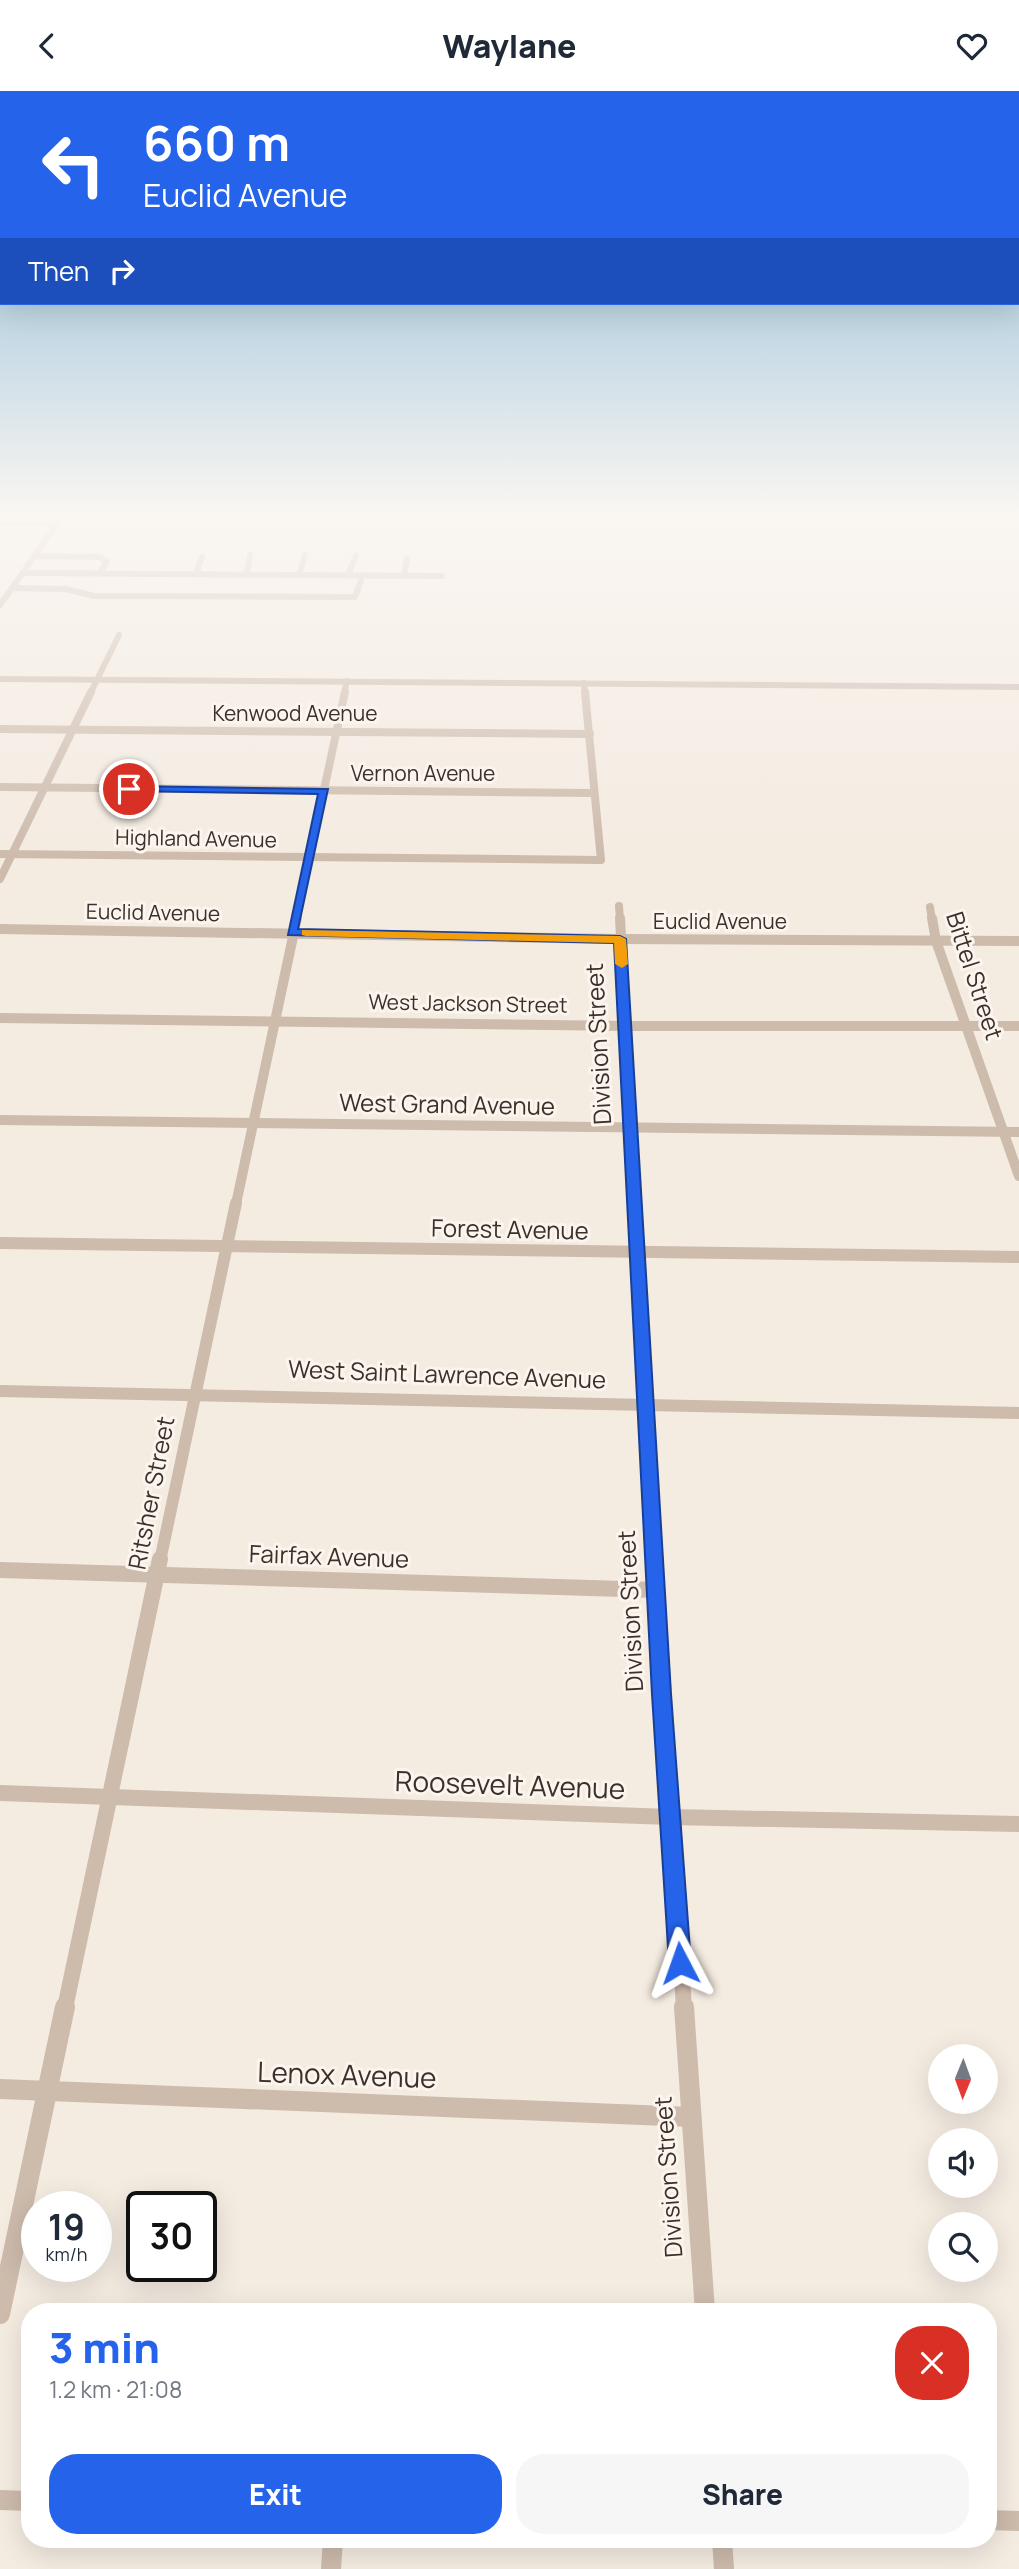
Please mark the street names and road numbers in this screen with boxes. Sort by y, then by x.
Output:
street label: Kenwood Avenue [212,699,378,727]
street label: Vernon Avenue [351,759,495,787]
street label: Highland Avenue [115,823,277,853]
street label: Euclid Avenue [86,897,220,927]
street label: Euclid Avenue [653,907,787,935]
street label: Bittel Street [939,907,1012,1044]
street label: Division Street [577,963,618,1126]
street label: West Jackson Street [368,987,568,1019]
street label: West Grand Avenue [339,1085,555,1122]
street label: Forest Avenue [431,1211,589,1246]
street label: West Saint Lawrence Avenue [287,1351,607,1396]
street label: Ritsher Street [120,1413,182,1572]
street label: Division Street [609,1530,650,1693]
street label: Fairfax Avenue [248,1536,410,1575]
street label: Roosevelt Avenue [394,1761,626,1807]
street label: Lenox Avenue [257,2052,437,2096]
street label: Division Street [645,2095,690,2259]

